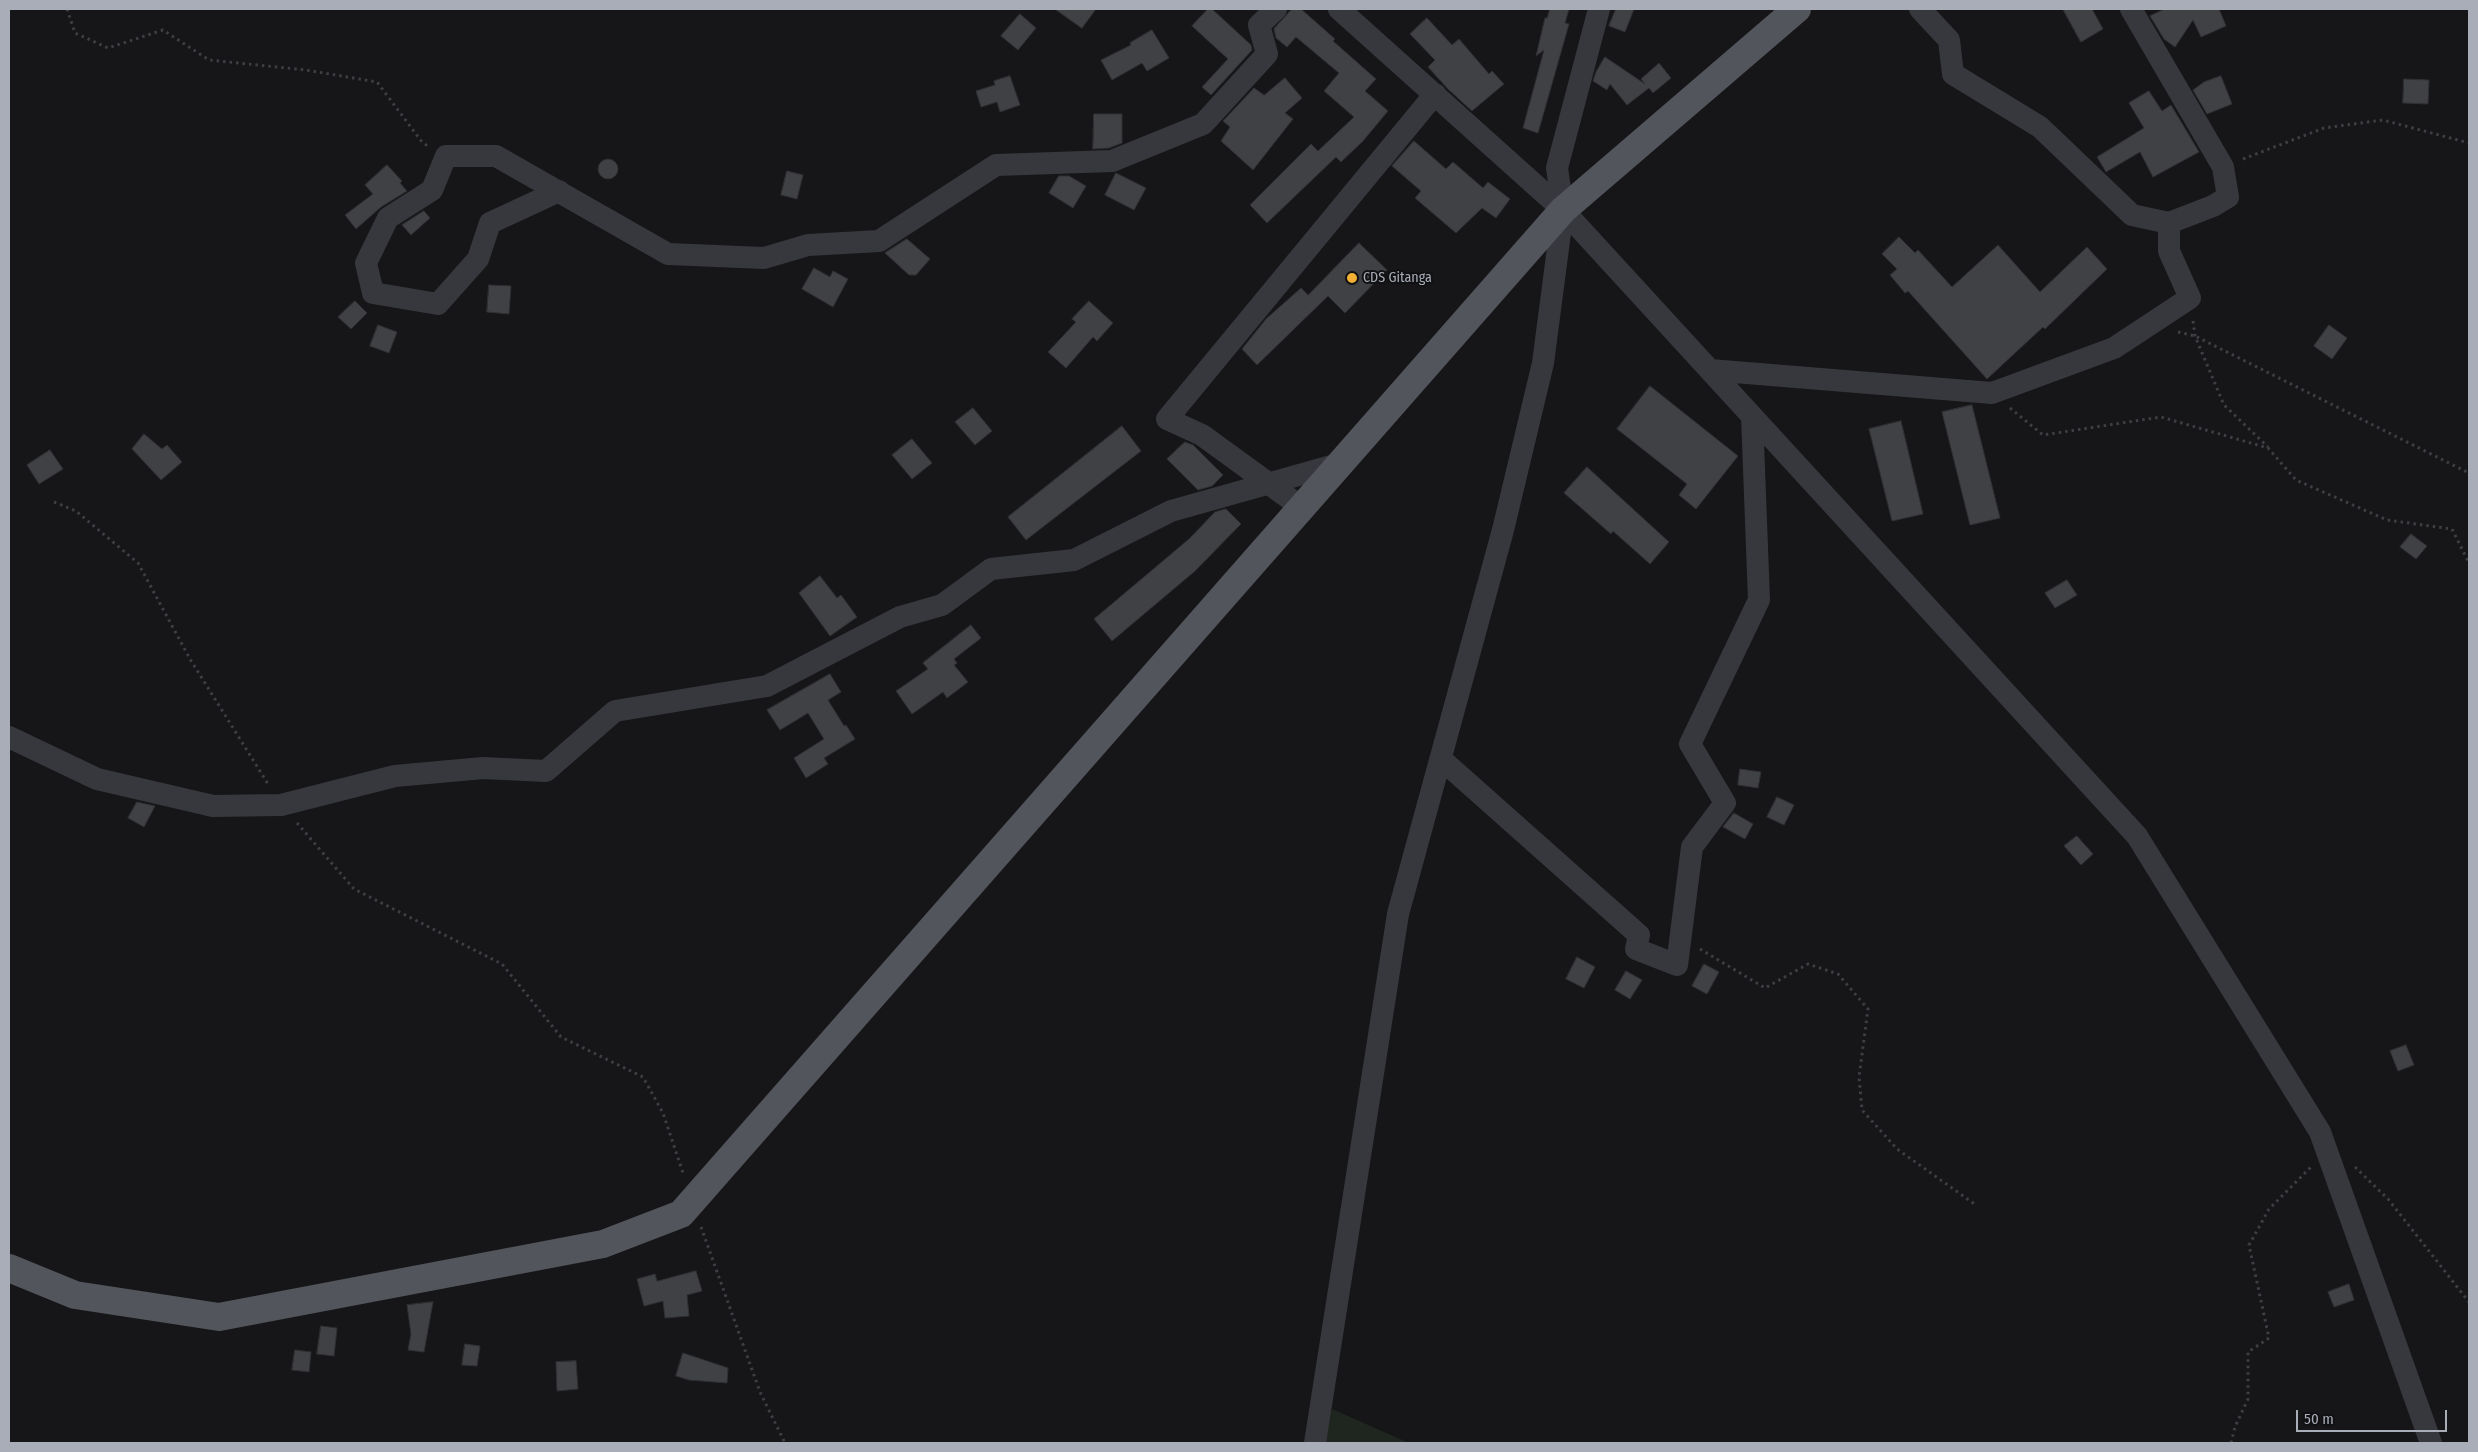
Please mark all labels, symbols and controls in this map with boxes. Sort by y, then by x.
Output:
place label: CDS Gitanga [1363,270,1432,286]
marker: CDS Gitanga [1345,271,1359,285]
scale bar [2298,1400,2449,1432]
text: 50 m [2304,1410,2334,1428]

